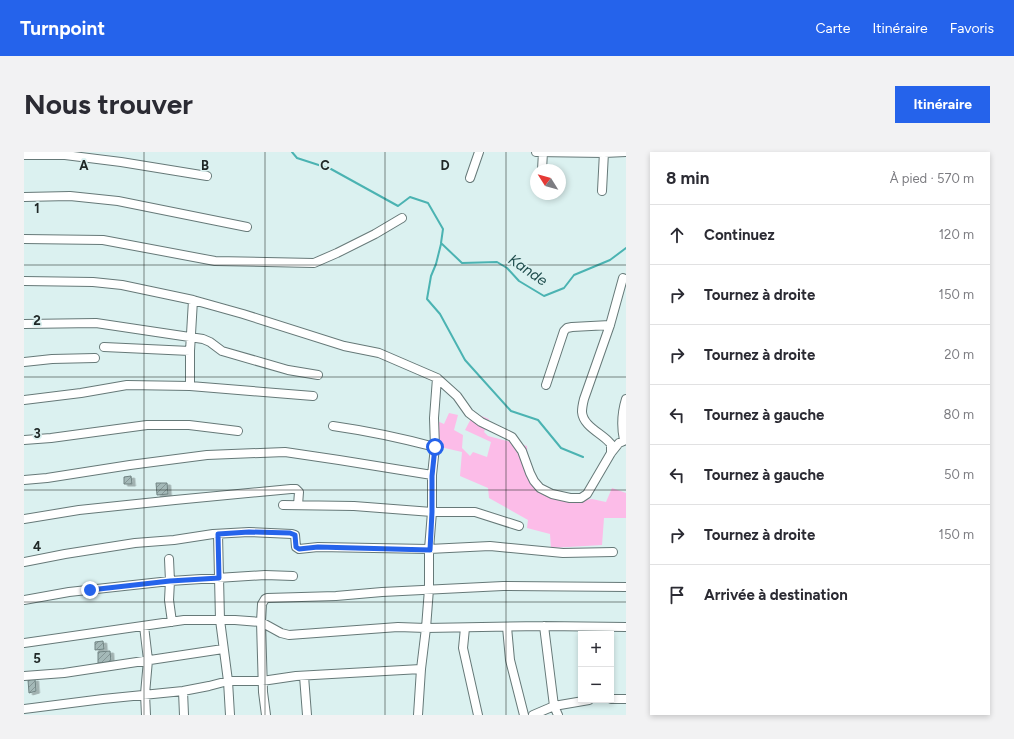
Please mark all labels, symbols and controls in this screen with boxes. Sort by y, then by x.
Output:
text: Turnpoint [20,17,105,40]
text: Carte [816,20,850,37]
text: Itinéraire [872,20,928,37]
text: Favoris [950,20,994,37]
button: Itinéraire [895,86,990,123]
text: Nous trouver [24,87,193,121]
text: A [79,158,89,173]
text: B [201,158,209,173]
text: C [320,158,330,173]
text: D [440,158,450,173]
north arrow [530,164,566,200]
text: 8 min [666,168,709,188]
text: À pied · 570 m [890,171,974,186]
text: 1 [34,201,40,216]
icon: ahead [666,224,688,246]
text: Continuez [704,226,775,244]
text: 120 m [939,227,974,242]
water label: Kande [505,250,551,290]
icon: right [666,284,688,306]
text: Tournez à droite [704,286,815,304]
text: 150 m [939,287,974,302]
text: 2 [33,313,41,328]
icon: right [666,344,688,366]
text: Tournez à droite [704,346,815,364]
text: 20 m [944,347,974,362]
icon: left [666,404,688,426]
text: Tournez à gauche [704,406,824,424]
text: 80 m [943,407,974,422]
text: 3 [33,426,41,441]
route start [426,438,444,456]
icon: left [666,464,688,486]
text: Tournez à gauche [704,466,824,484]
text: 50 m [944,467,974,482]
icon: right [666,524,688,546]
text: Tournez à droite [704,526,815,544]
text: 150 m [939,527,974,542]
text: 4 [33,539,41,554]
route end [81,581,99,599]
icon: arrive [666,584,688,606]
text: Arrivée à destination [704,586,848,604]
map controls [578,631,614,703]
button: + [578,631,614,667]
text: 5 [33,651,41,666]
button: − [578,667,614,703]

